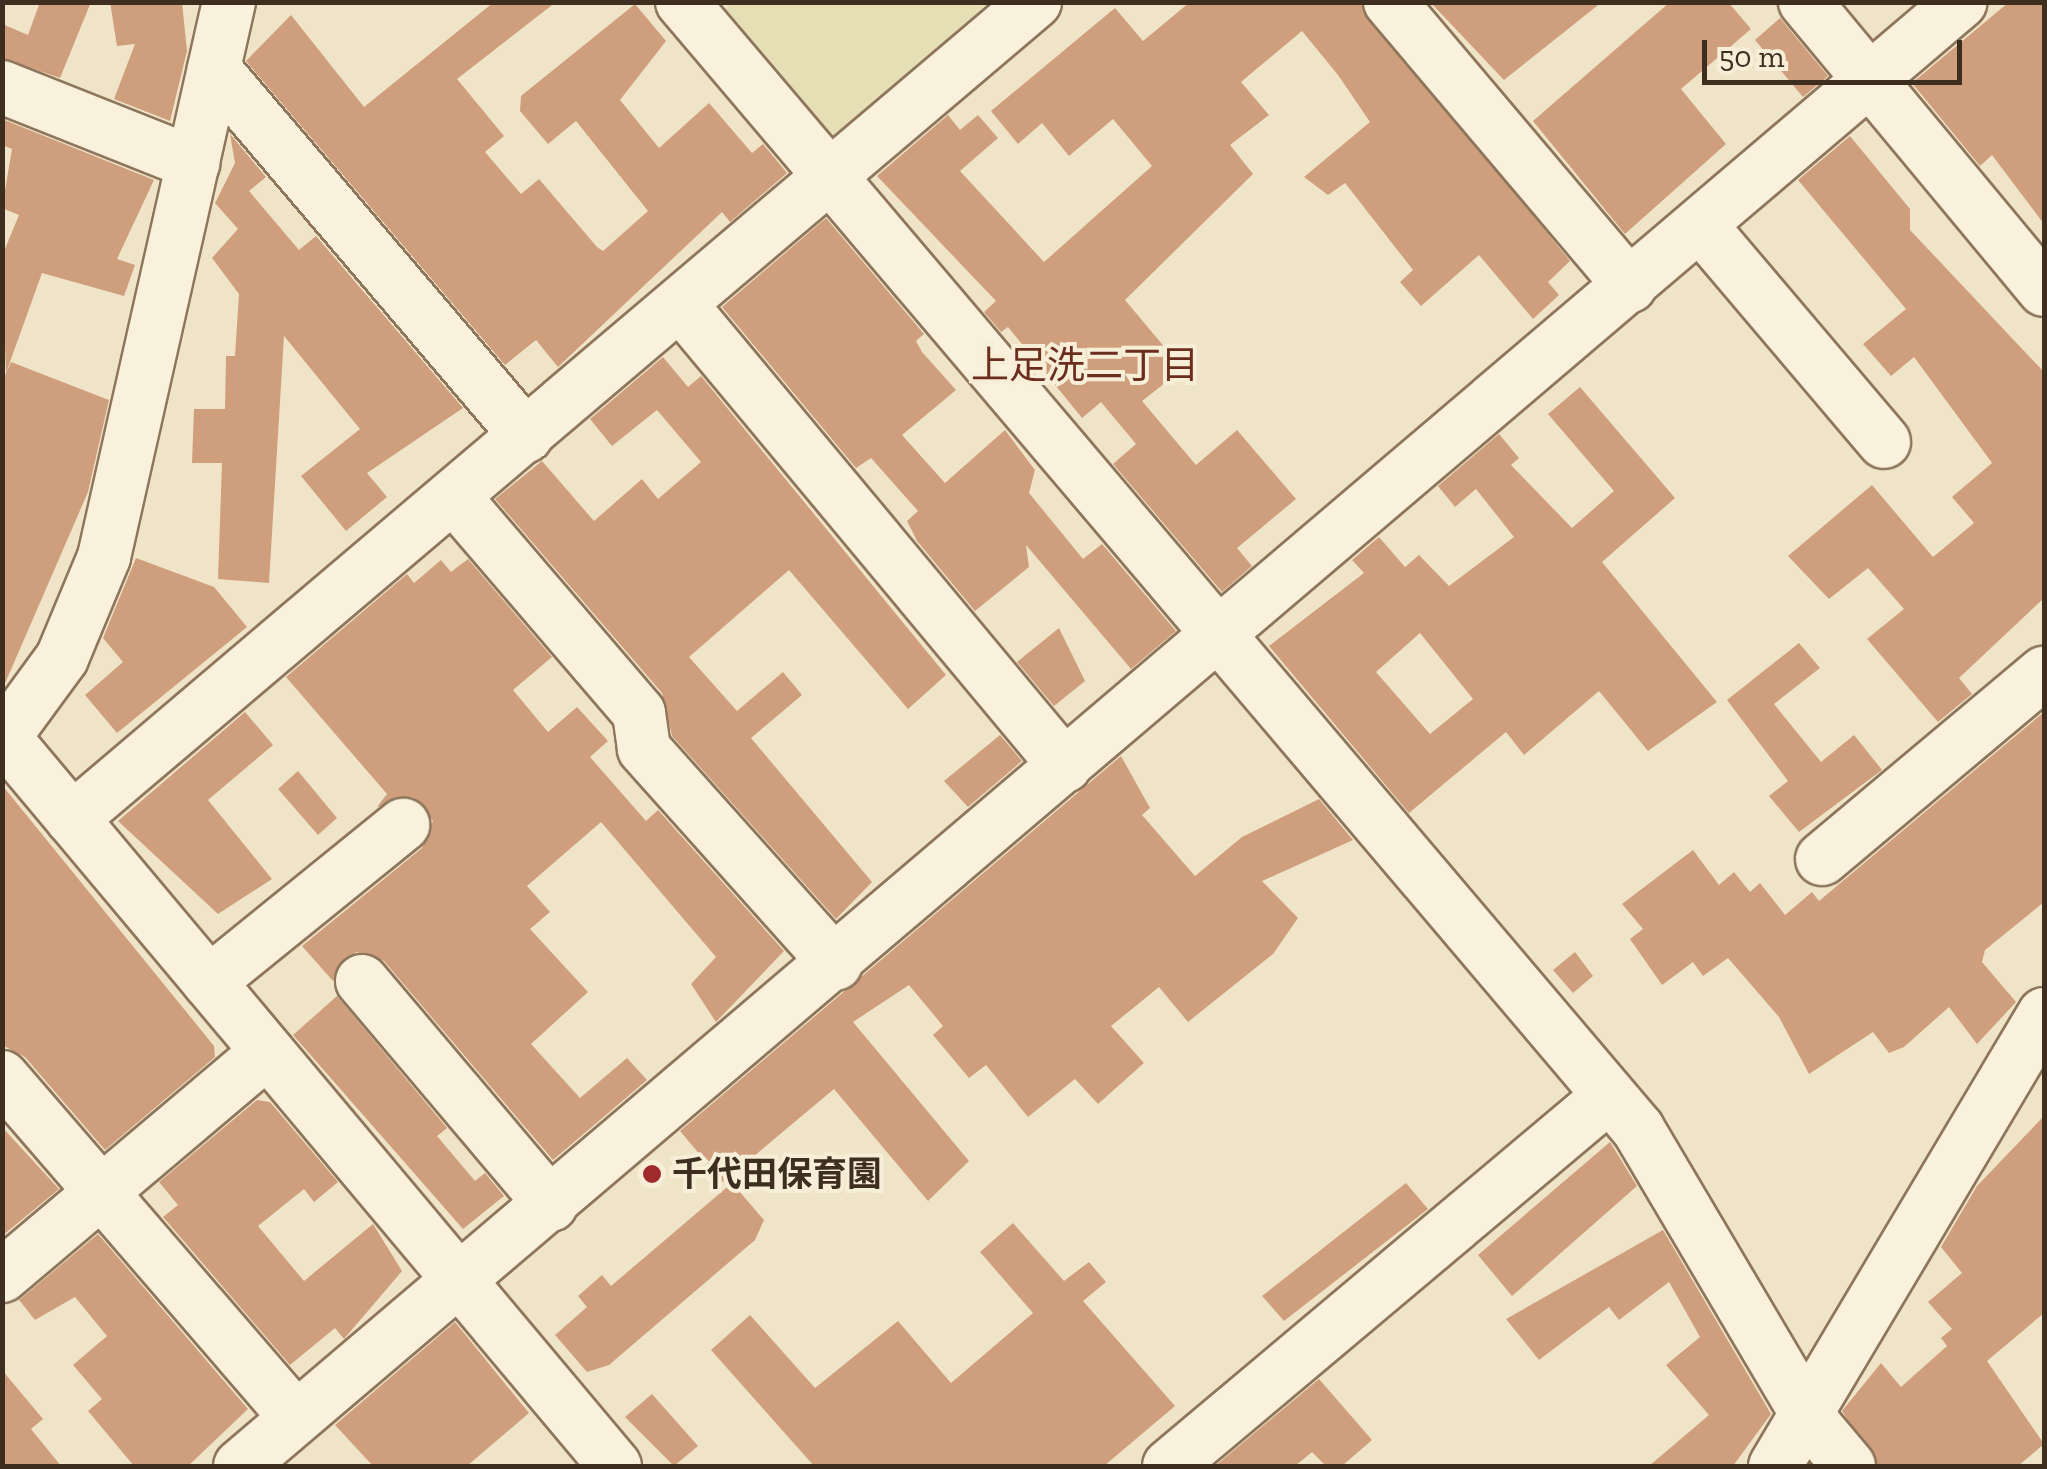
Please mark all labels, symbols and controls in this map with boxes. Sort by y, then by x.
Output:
scale bar [1707,20,1967,82]
text: 50 m [1719,39,1784,75]
district label: 上足洗二丁目 [971,343,1199,389]
place label: 千代田保育園 [672,1153,882,1195]
marker: 千代田保育園 [641,1163,663,1185]

